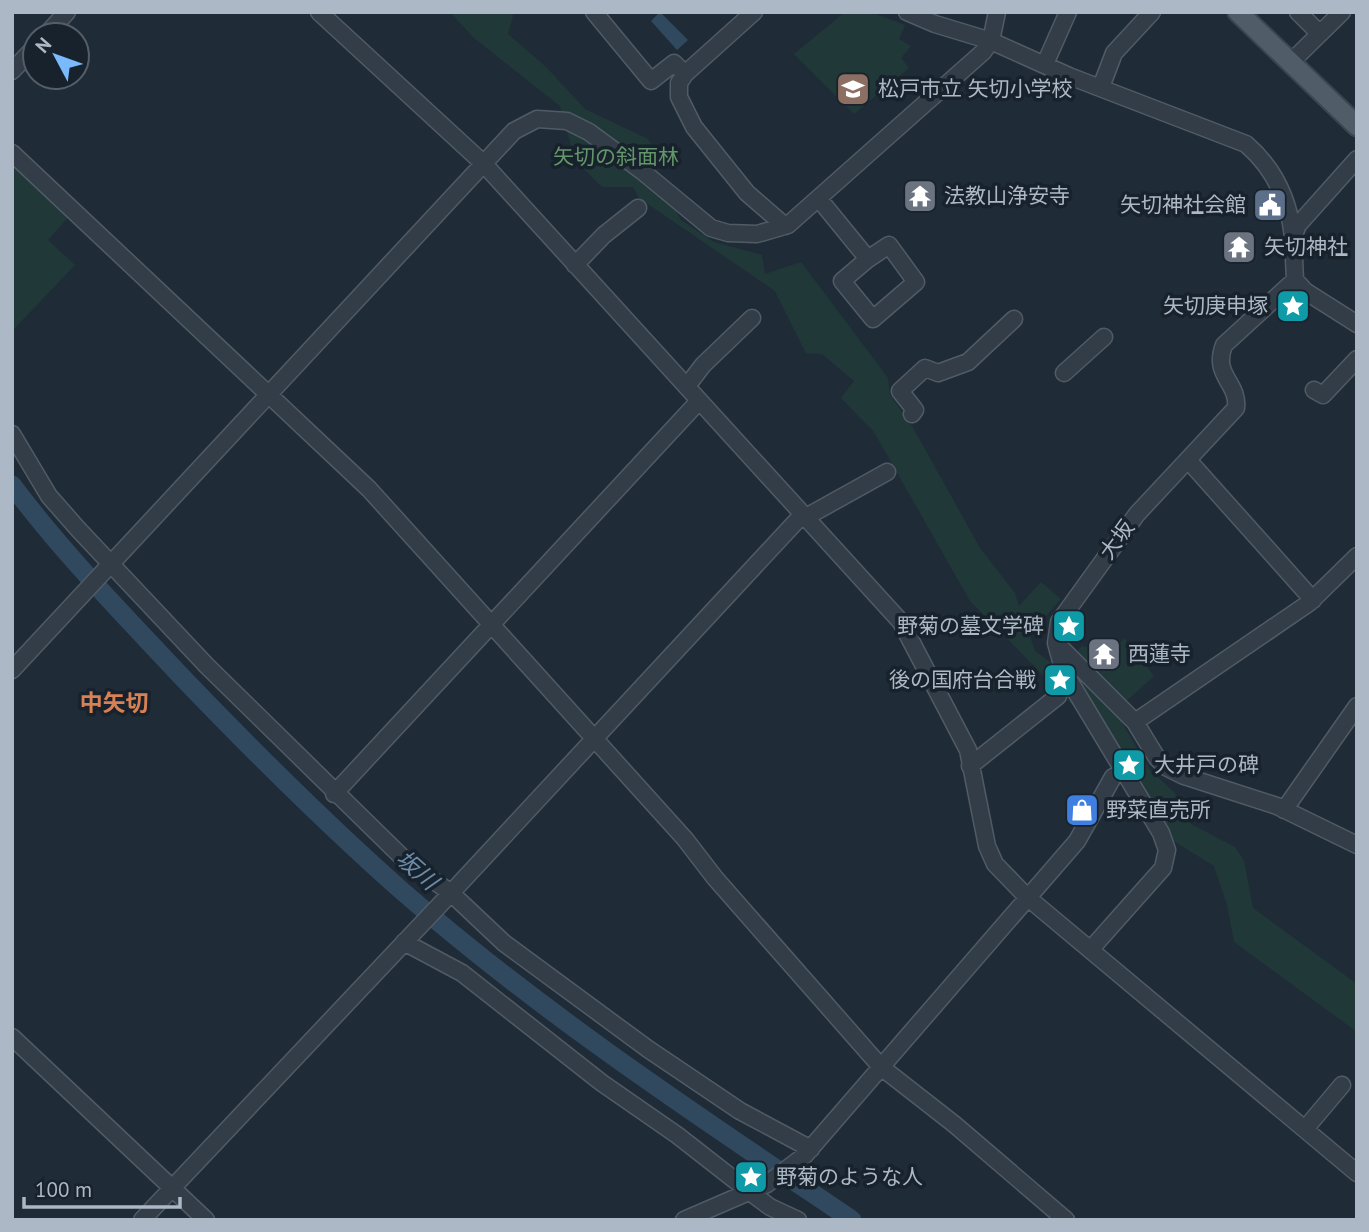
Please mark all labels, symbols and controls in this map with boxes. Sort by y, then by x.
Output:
north arrow [21,21,91,91]
text: N [30,32,56,57]
school or university icon: 松戸市立 矢切小学校 [834,70,872,108]
place label: 松戸市立 矢切小学校 [878,75,1073,102]
park label: 矢切の斜面林 [553,143,679,170]
temple icon: 法教山浄安寺 [901,177,939,215]
place label: 法教山浄安寺 [944,182,1070,209]
public building icon: 矢切神社会館 [1251,186,1289,224]
place label: 矢切神社会館 [1120,191,1246,218]
temple icon: 矢切神社 [1220,228,1258,266]
place label: 矢切神社 [1264,233,1348,260]
place icon: 矢切庚申塚 [1274,287,1312,325]
place label: 矢切庚申塚 [1163,292,1268,319]
street label: 大坂 [1093,515,1140,565]
place icon: 野菊の墓文学碑 [1050,607,1088,645]
place label: 野菊の墓文学碑 [897,612,1044,639]
temple icon: 西蓮寺 [1085,635,1123,673]
place label: 西蓮寺 [1128,640,1191,667]
place icon: 後の国府台合戦 [1041,661,1079,699]
place label: 後の国府台合戦 [889,666,1036,693]
district label: 中矢切 [80,688,149,717]
place icon: 大井戸の碑 [1110,746,1148,784]
place label: 大井戸の碑 [1154,751,1259,778]
shop icon: 野菜直売所 [1063,791,1101,829]
place label: 野菜直売所 [1106,796,1211,823]
water label: 坂川 [390,844,446,898]
place icon: 野菊のような人 [732,1158,770,1196]
place label: 野菊のような人 [776,1163,923,1190]
scale bar [24,1166,180,1210]
text: 100 m [35,1176,92,1203]

